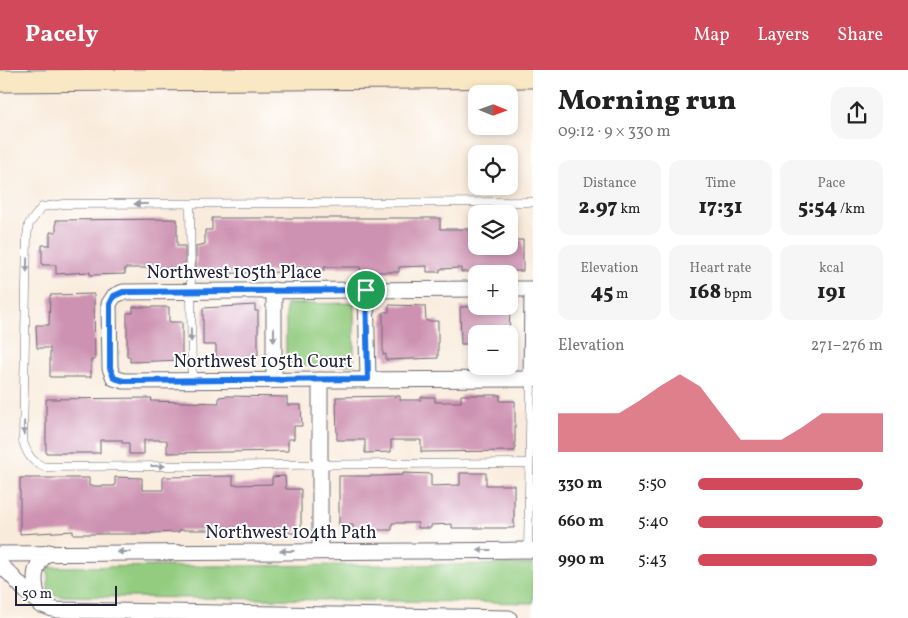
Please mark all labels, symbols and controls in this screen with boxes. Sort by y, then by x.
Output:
text: Pacely [25,18,99,52]
text: Map [693,23,729,48]
text: Layers [757,23,809,48]
text: Share [837,23,883,48]
text: Morning run [558,82,736,121]
north arrow [468,85,518,135]
map controls [468,85,518,375]
button: share [831,87,883,139]
text: 09:12 · 9 × 330 m [558,121,671,143]
button: locate [468,145,518,195]
text: Distance [583,174,636,193]
text: Time [705,174,736,193]
text: Pace [818,174,846,193]
text: 2.97 [579,193,618,222]
text: 17:31 [698,193,743,222]
text: 5:54 [798,193,837,222]
one-way arrow [133,200,149,208]
text: km [618,200,640,219]
text: /km [837,200,865,219]
button: layers [468,205,518,255]
one-way arrow [22,258,30,274]
text: Elevation [580,259,639,278]
text: Heart rate [690,259,751,278]
text: kcal [819,259,844,278]
street label: Northwest 105th Place [146,261,322,286]
button: + [468,265,518,315]
pin [345,269,387,311]
icon: arrive [352,276,380,304]
text: 45 [591,278,613,307]
text: 168 [689,278,721,307]
text: 191 [817,278,846,307]
text: m [613,285,628,304]
text: bpm [721,285,752,304]
button: − [468,325,518,375]
one-way arrow [270,327,278,343]
one-way arrow [187,328,195,344]
text: Elevation [558,335,625,357]
text: 271–276 m [811,335,883,357]
street label: Northwest 105th Court [174,350,352,375]
one-way arrow [19,420,27,436]
one-way arrow [150,462,166,470]
text: 330 m [558,473,603,495]
text: 5:50 [638,473,666,495]
text: 660 m [558,511,604,533]
text: 5:40 [638,511,668,533]
street label: Northwest 104th Path [205,521,377,546]
one-way arrow [476,546,492,554]
one-way arrow [279,547,295,555]
one-way arrow [116,548,132,556]
text: 990 m [558,549,604,571]
text: 5:43 [638,549,667,571]
scale bar [15,583,118,606]
text: 50 m [22,585,52,604]

